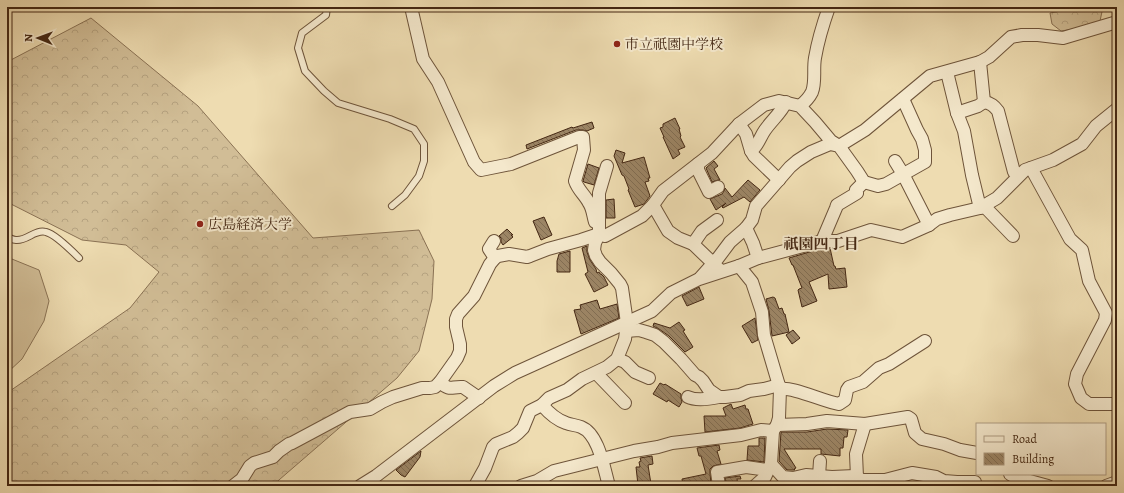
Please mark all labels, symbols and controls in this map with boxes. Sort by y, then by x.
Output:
north arrow [18,18,58,58]
text: N [21,34,36,42]
place label: 市立祇園中学校 [625,35,723,54]
marker: 市立祇園中学校 [612,39,622,49]
place label: 広島経済大学 [208,215,292,234]
marker: 広島経済大学 [195,219,205,229]
district label: 祇園四丁目 [783,234,859,254]
legend [976,423,1106,475]
text: Road [1012,431,1038,447]
text: Building [1012,451,1054,467]

